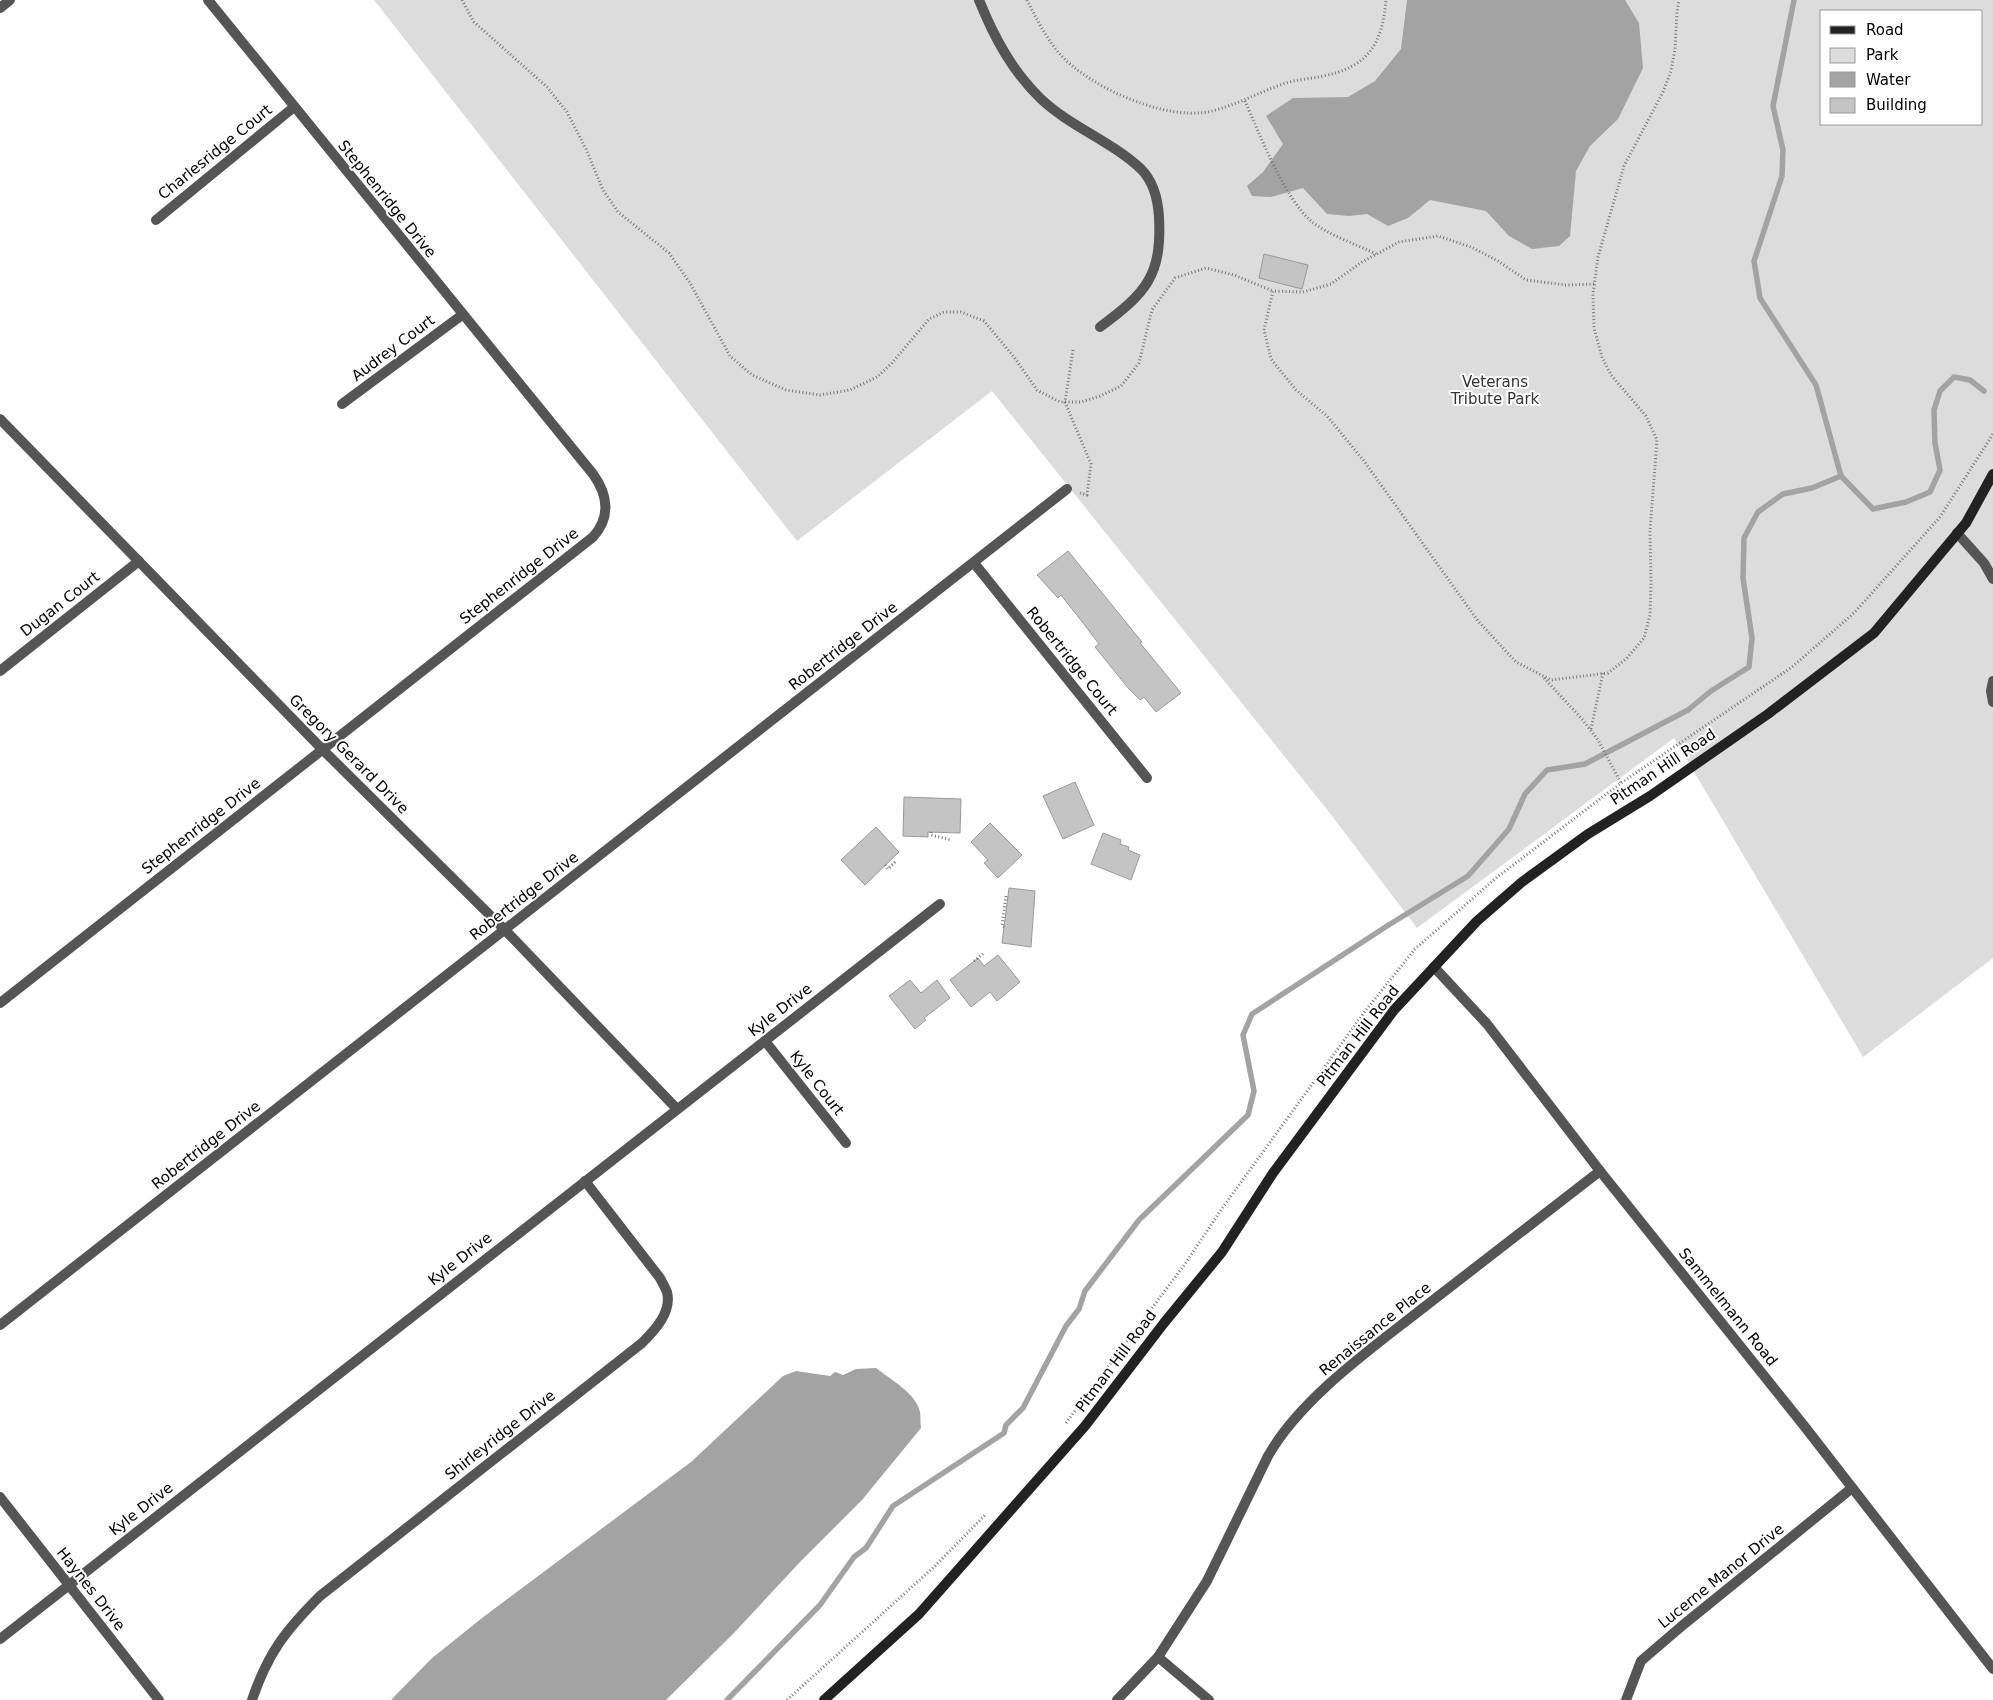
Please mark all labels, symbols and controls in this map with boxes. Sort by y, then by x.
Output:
legend [1820,10,1983,125]
text: Road [1866,21,1904,39]
text: Park [1866,46,1899,64]
text: Water [1866,71,1911,89]
text: Building [1866,96,1927,114]
street label: Charlesridge Court [154,101,276,203]
street label: Stephenridge Drive [334,137,440,261]
street label: Audrey Court [348,311,438,385]
park label: Veterans Tribute Park [1450,373,1540,408]
street label: Stephenridge Drive [456,524,582,628]
street label: Dugan Court [17,568,103,640]
street label: Robertridge Drive [785,598,901,694]
street label: Robertridge Court [1023,603,1121,719]
street label: Gregory Gerard Drive [285,690,413,818]
street label: Pitman Hill Road [1607,725,1719,809]
street label: Stephenridge Drive [138,774,264,878]
street label: Robertridge Drive [466,848,582,944]
street label: Kyle Drive [745,980,815,1040]
street label: Pitman Hill Road [1313,982,1403,1090]
street label: Kyle Court [786,1047,848,1119]
street label: Robertridge Drive [148,1097,264,1193]
street label: Kyle Drive [425,1229,495,1289]
street label: Sammelmann Road [1675,1244,1781,1370]
street label: Renaissance Place [1316,1278,1434,1380]
street label: Pitman Hill Road [1072,1306,1160,1416]
street label: Shirleyridge Drive [441,1386,559,1484]
street label: Kyle Drive [106,1479,176,1539]
street label: Lucerne Manor Drive [1655,1520,1787,1632]
street label: Haynes Drive [53,1544,129,1634]

